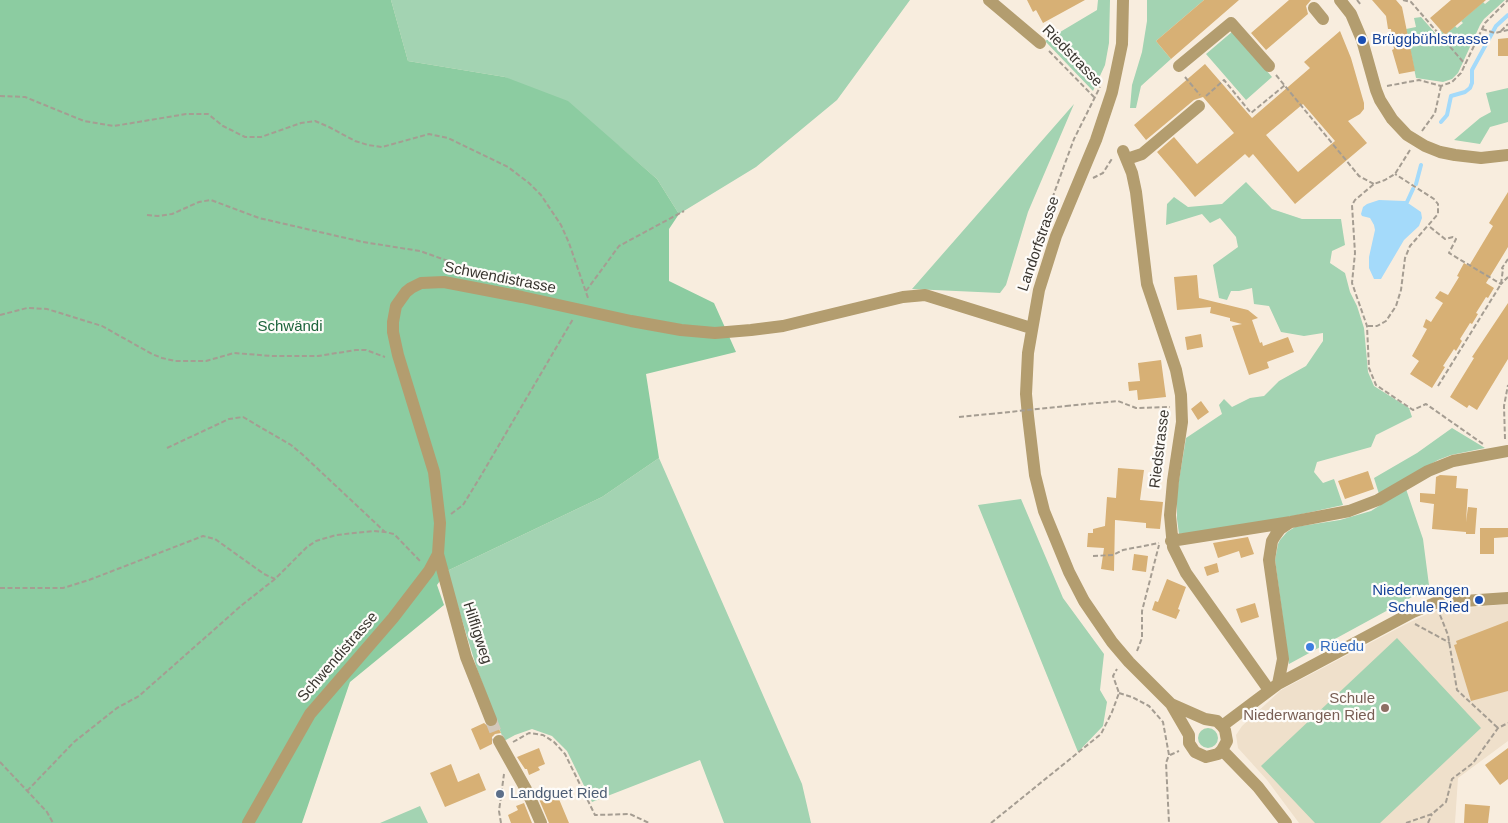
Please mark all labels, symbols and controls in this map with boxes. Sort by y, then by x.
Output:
street label: Riedstrasse [1038,21,1106,91]
place label: Brüggbühlstrasse [1372,31,1489,49]
marker: Brüggbühlstrasse [1356,34,1368,46]
street label: Landorfstrasse [1014,194,1064,294]
street label: Schwendistrasse [443,258,557,298]
park label: Schwändi [257,318,323,336]
street label: Riedstrasse [1146,409,1174,489]
place label: Niederwangen Schule Ried [1372,582,1469,617]
marker: Niederwangen Schule Ried [1473,594,1485,606]
street label: Hilfligweg [459,600,495,666]
street label: Schwendistrasse [294,608,382,706]
place label: Rüedu [1320,638,1364,656]
marker: Rüedu [1304,641,1316,653]
place label: Schule Niederwangen Ried [1243,690,1375,725]
marker: Schule Niederwangen Ried [1379,702,1391,714]
place label: Landguet Ried [510,785,608,803]
marker: Landguet Ried [494,788,506,800]

